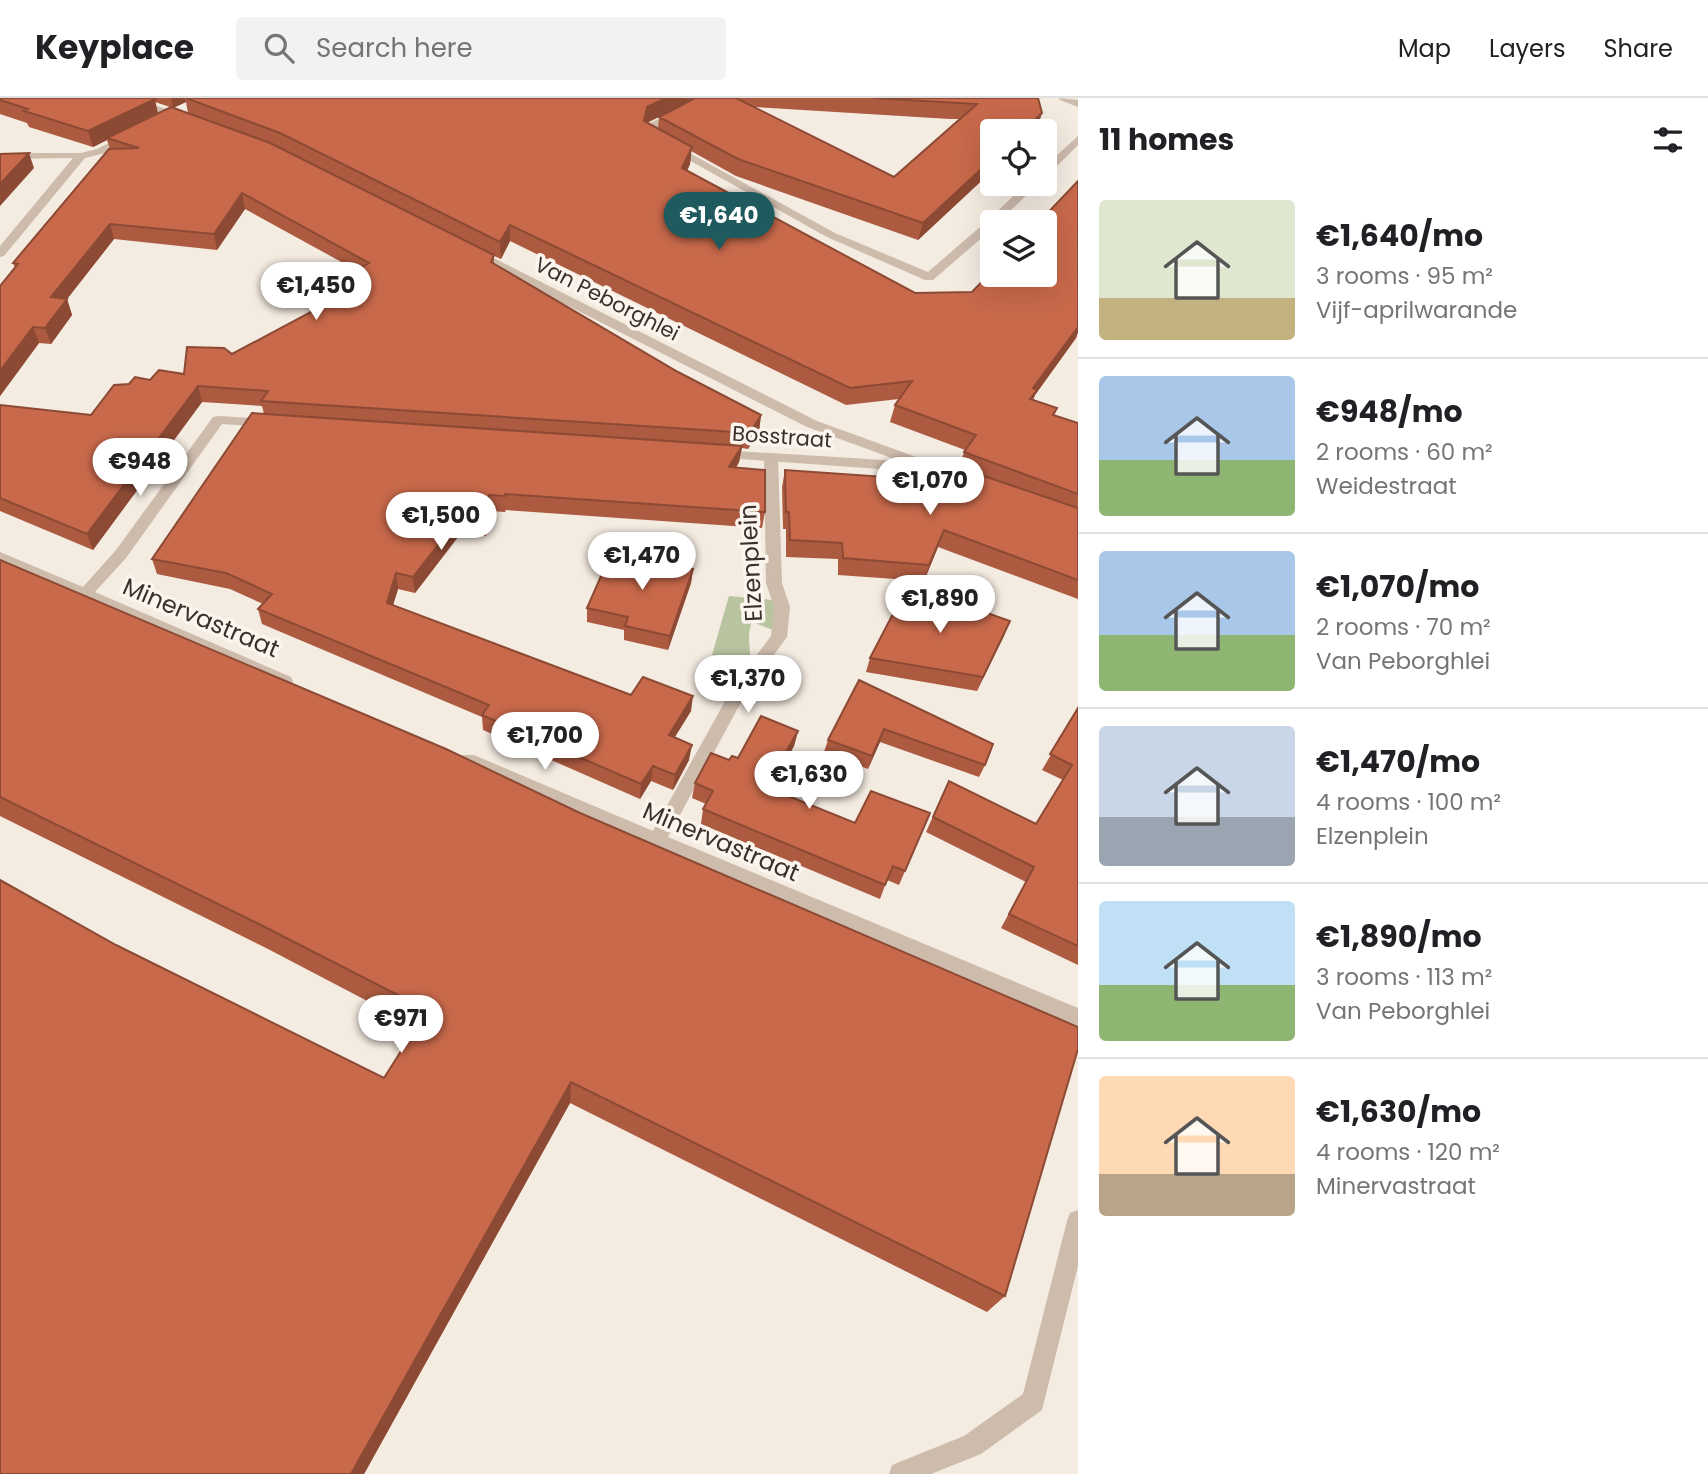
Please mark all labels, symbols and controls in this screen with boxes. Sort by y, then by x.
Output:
search box [236,17,726,80]
text: Keyplace [35,24,194,71]
icon: search [260,29,298,67]
text: Search here [316,30,473,66]
text: Map [1398,32,1451,65]
text: Layers [1489,32,1565,65]
text: Share [1603,32,1673,65]
text: 11 homes [1099,118,1234,161]
map controls [980,119,1057,287]
button: locate [980,119,1057,196]
icon: filters [1649,121,1687,159]
pin: €1,640 [662,192,776,252]
text: €1,640 [680,199,758,231]
button: layers [980,210,1057,287]
text: €1,640/mo [1316,214,1483,257]
icon: home [1155,228,1239,312]
street label: Van Peborghlei [530,250,685,348]
text: 3 rooms · 95 m² [1316,260,1493,292]
pin: €1,450 [259,262,373,322]
text: €1,450 [276,269,356,301]
text: Vijf-aprilwarande [1316,294,1517,326]
text: €948/mo [1316,390,1463,433]
icon: home [1155,404,1239,488]
street label: Bosstraat [731,419,833,454]
text: 2 rooms · 60 m² [1316,436,1493,468]
pin: €948 [99,438,181,498]
text: €948 [109,445,171,477]
pin: €1,070 [873,458,987,517]
text: €1,070 [892,464,968,496]
text: Weidestraat [1316,470,1457,502]
pin: €1,500 [384,492,498,552]
text: €1,500 [402,499,480,531]
street label: Elzenplein [731,503,770,623]
pin: €1,470 [585,532,699,592]
text: €1,470 [604,539,680,571]
text: €1,070/mo [1316,565,1479,608]
street label: Minervastraat [118,570,284,665]
pin: €1,890 [883,575,997,635]
icon: home [1155,579,1239,663]
text: €1,890 [901,582,979,614]
text: 2 rooms · 70 m² [1316,611,1491,643]
text: Van Peborghlei [1316,645,1490,677]
pin: €1,370 [691,656,805,715]
text: €1,370 [711,662,785,694]
pin: €1,700 [488,712,602,772]
text: €1,700 [507,719,583,751]
text: €1,470/mo [1316,740,1480,783]
pin: €1,630 [752,752,866,811]
icon: home [1155,754,1239,838]
text: €1,630 [770,758,848,790]
text: 4 rooms · 100 m² [1316,786,1501,818]
street label: Minervastraat [638,794,804,889]
text: Elzenplein [1316,820,1429,852]
text: €1,890/mo [1316,915,1482,958]
icon: home [1155,929,1239,1013]
text: 3 rooms · 113 m² [1316,961,1492,993]
text: Van Peborghlei [1316,995,1490,1027]
pin: €971 [360,996,442,1055]
text: €971 [374,1002,428,1034]
text: €1,630/mo [1316,1090,1481,1133]
icon: home [1155,1104,1239,1188]
text: 4 rooms · 120 m² [1316,1136,1500,1168]
text: Minervastraat [1316,1170,1476,1202]

